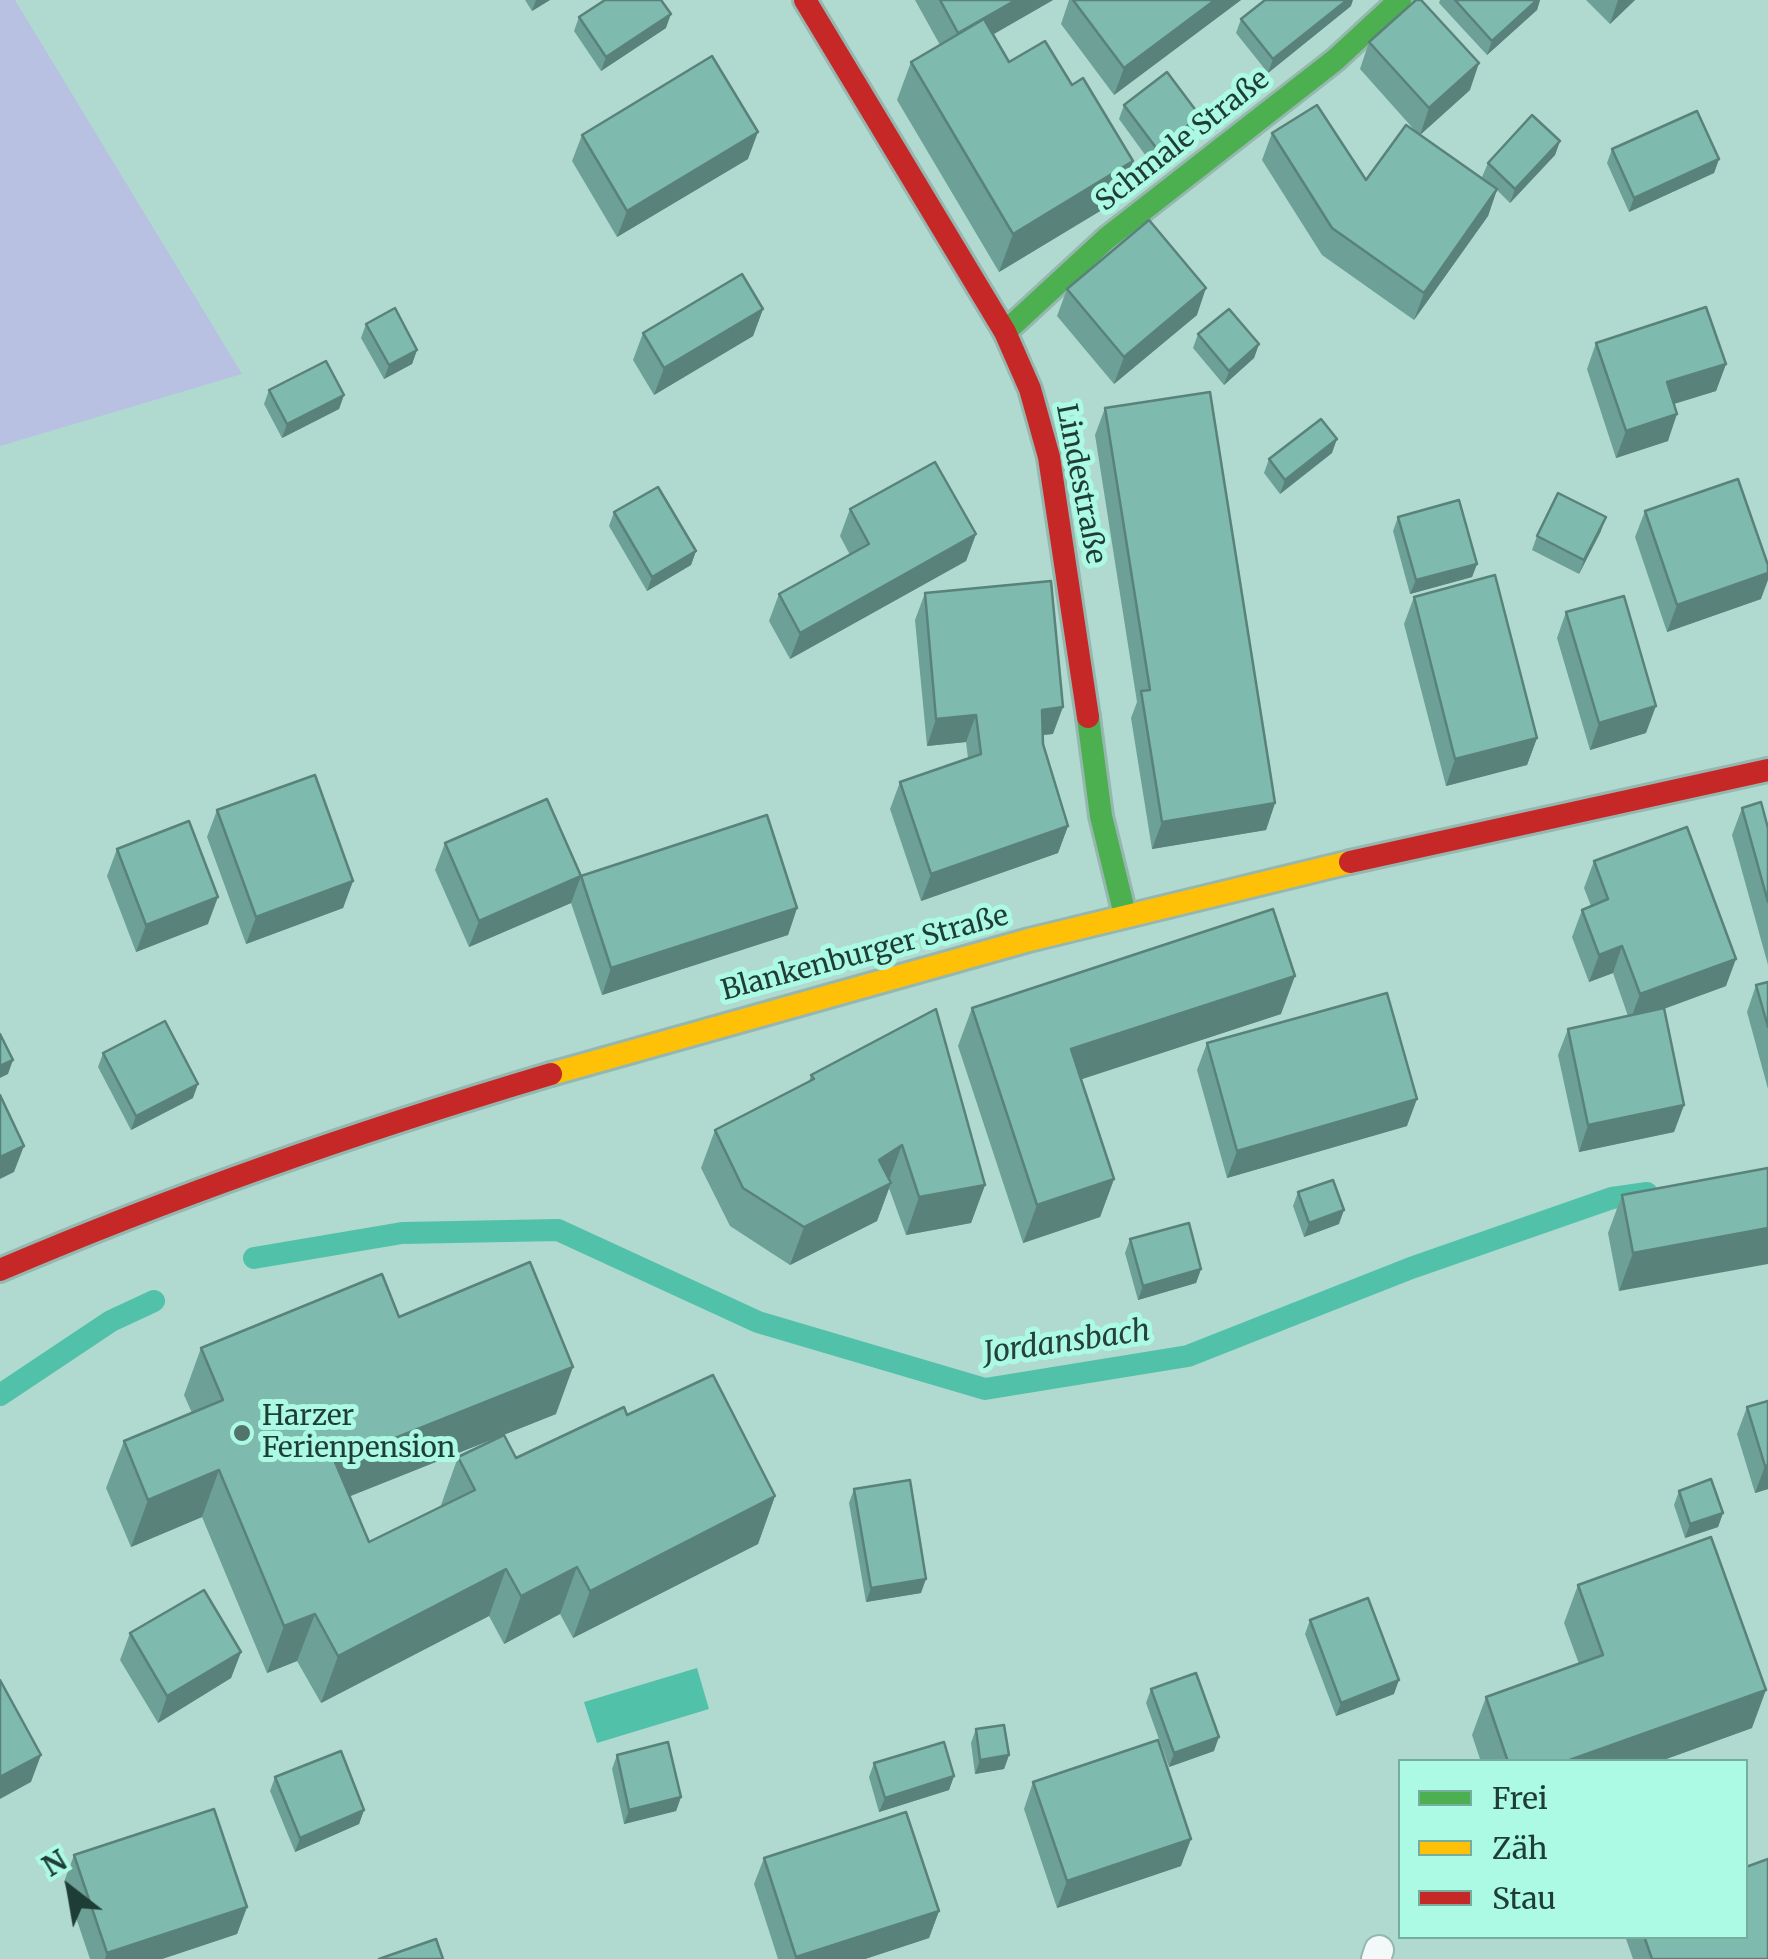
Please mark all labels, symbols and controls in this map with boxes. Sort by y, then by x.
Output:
street label: Schmale Straße [1090,63,1276,219]
street label: Lindestraße [1048,401,1112,567]
street label: Blankenburger Straße [718,900,1012,1008]
water label: Jordansbach [982,1314,1152,1372]
place label: Harzer Ferienpension [262,1400,455,1466]
marker: Harzer Ferienpension [231,1422,253,1444]
legend [1398,1759,1748,1939]
text: Frei [1492,1779,1548,1817]
text: Zäh [1492,1829,1548,1867]
north arrow [20,1839,120,1939]
text: N [36,1842,73,1884]
text: Stau [1492,1879,1556,1917]

